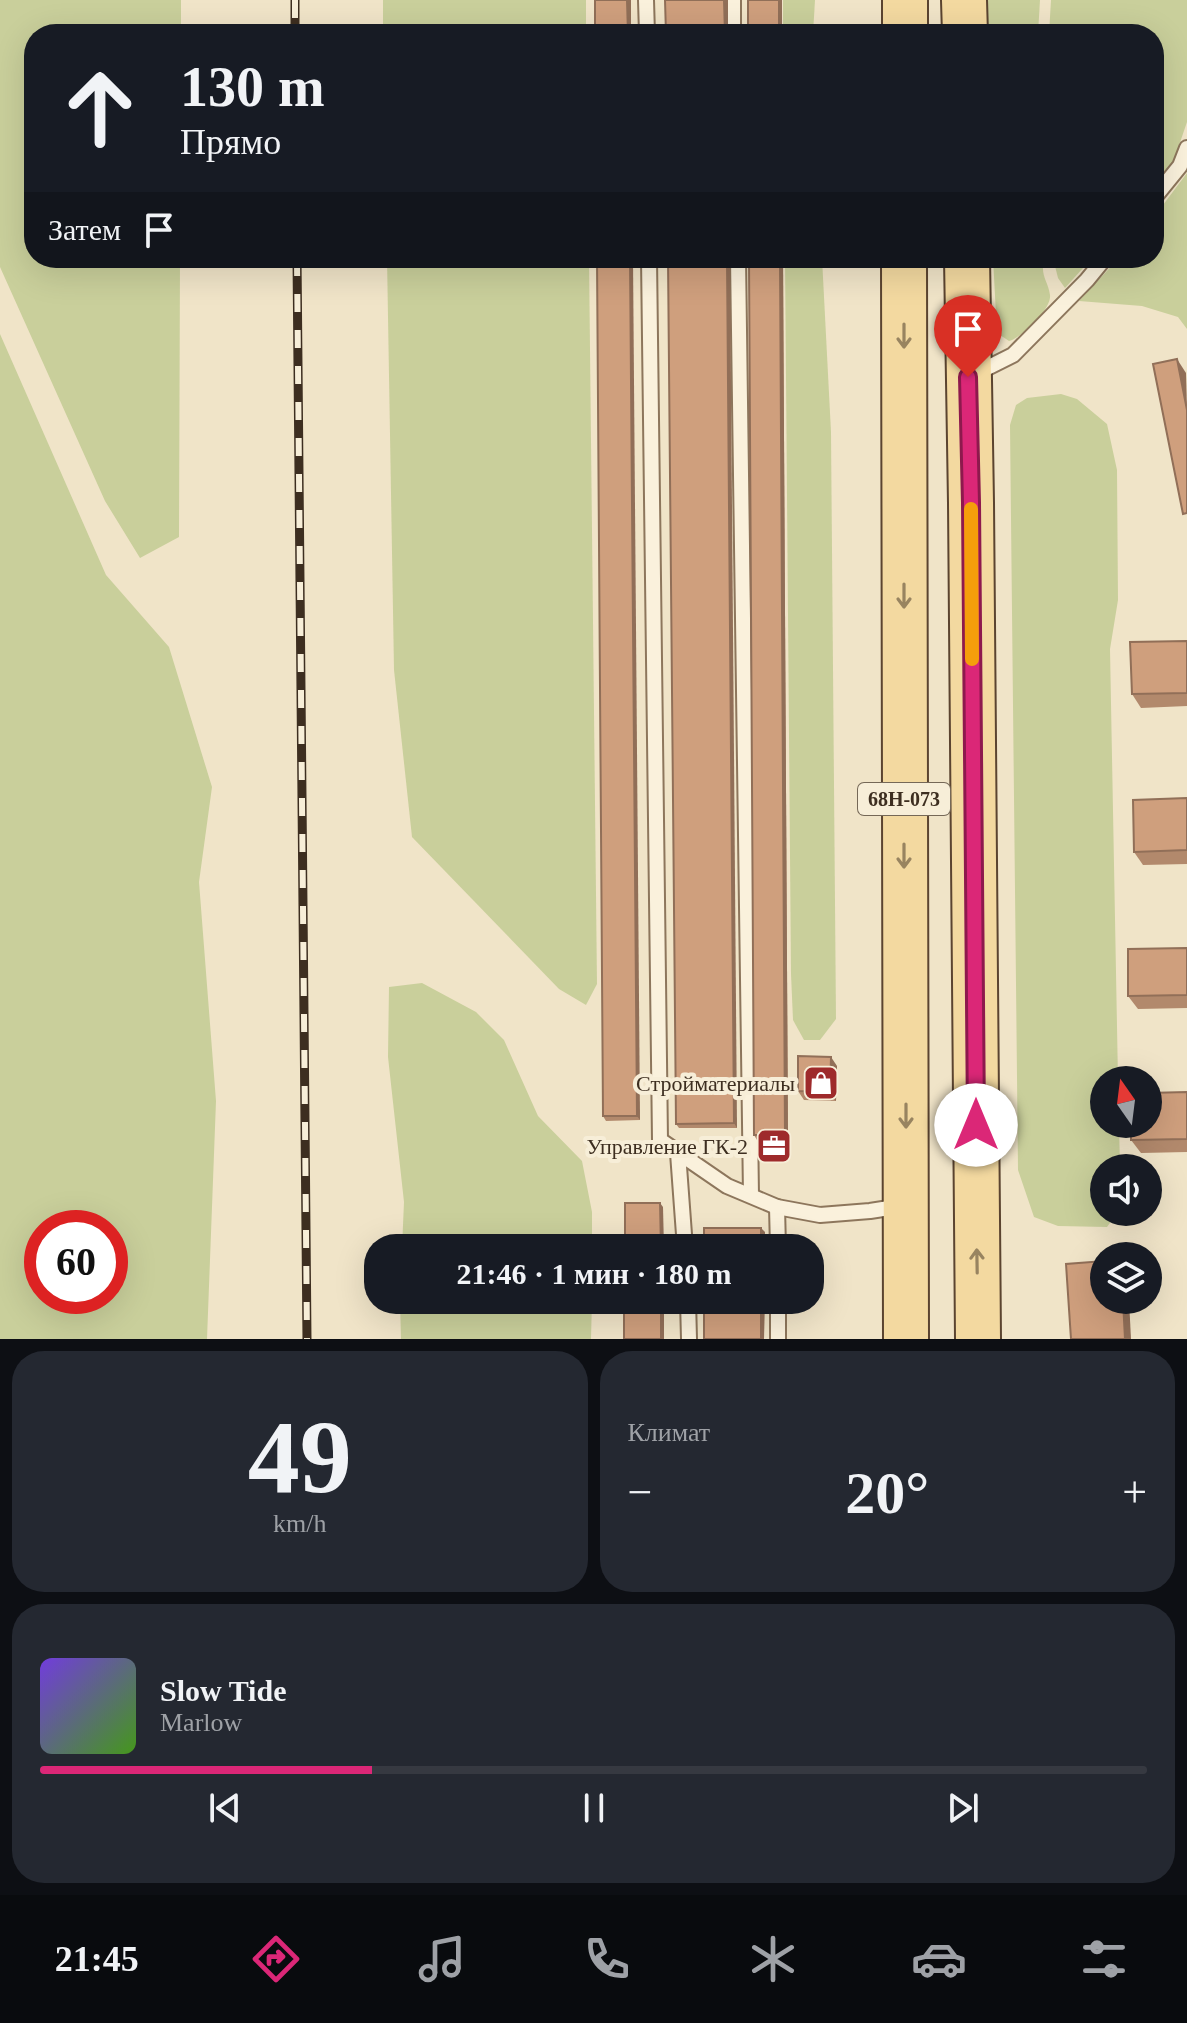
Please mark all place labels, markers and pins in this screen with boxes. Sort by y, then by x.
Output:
pin [934,295,1002,377]
shop icon: Стройматериалы [802,1064,840,1102]
place label: Стройматериалы [636,1071,795,1096]
office icon: Управление ГК-2 [755,1127,793,1165]
place label: Управление ГК-2 [586,1134,748,1159]

